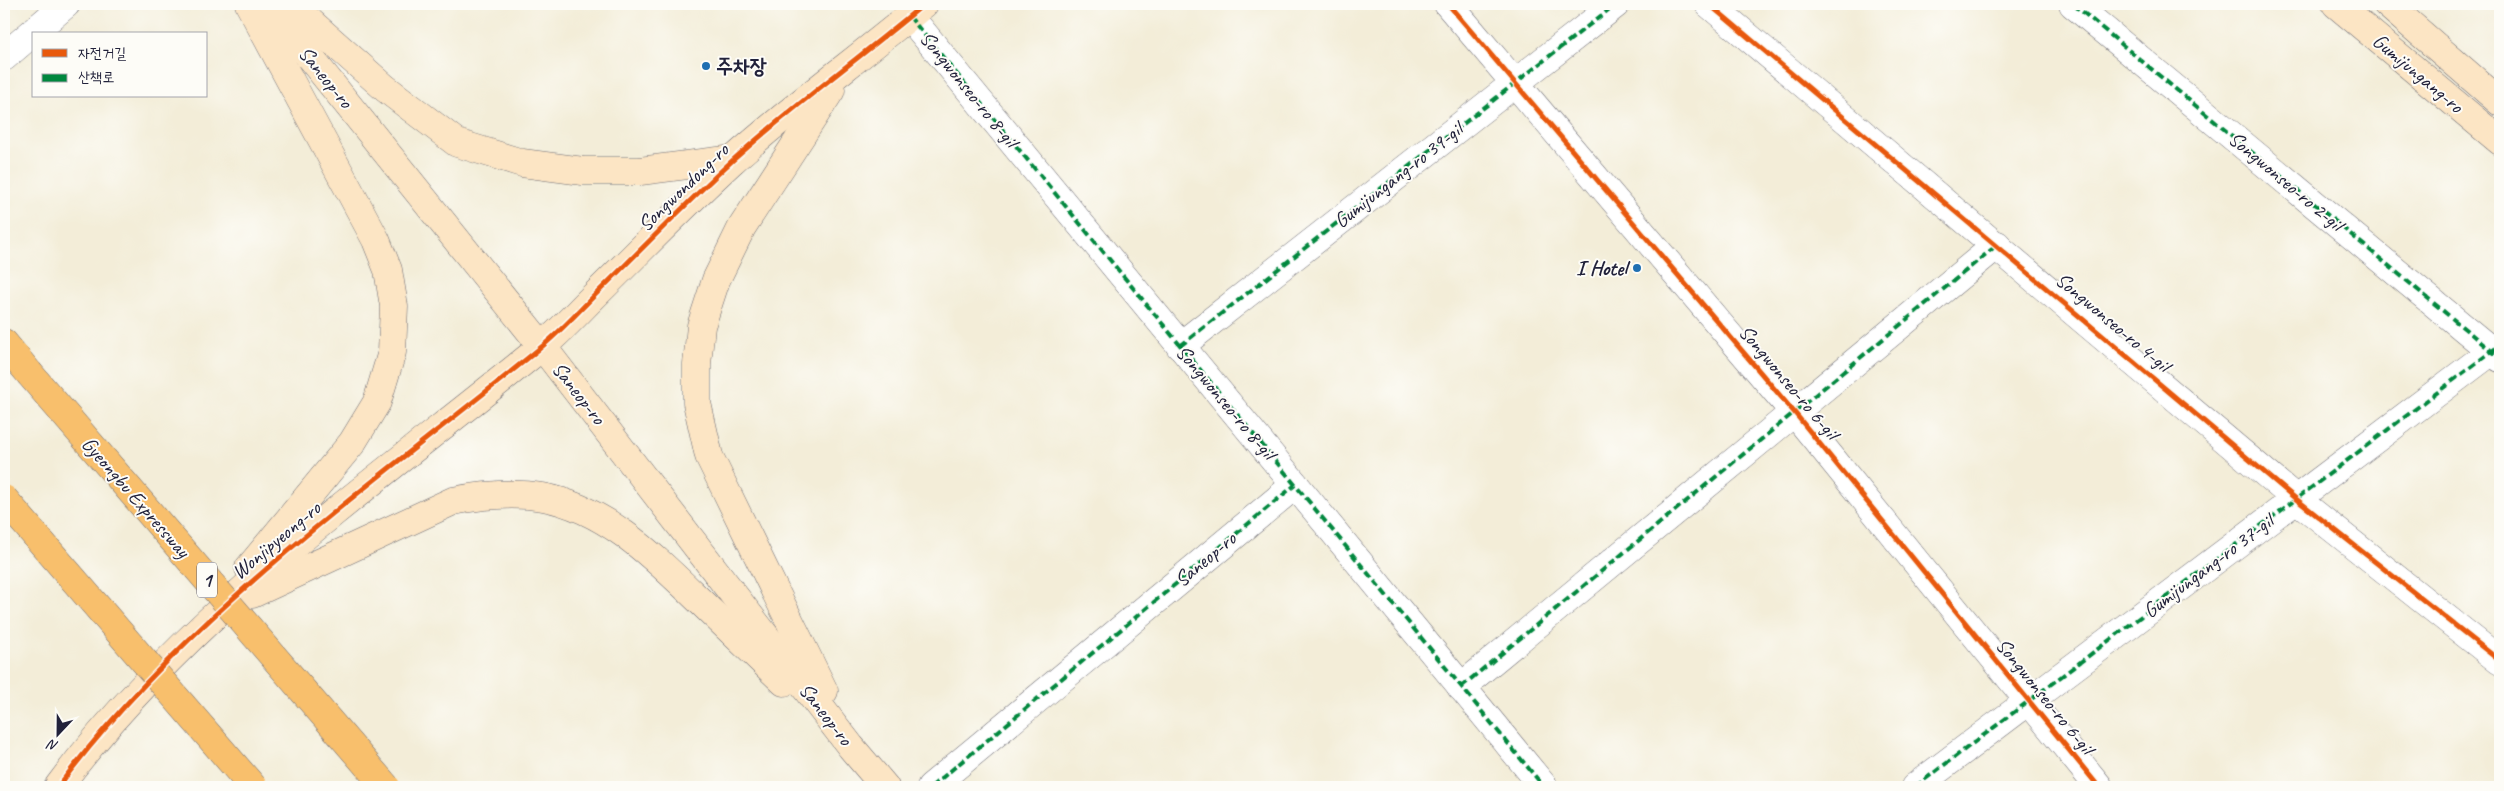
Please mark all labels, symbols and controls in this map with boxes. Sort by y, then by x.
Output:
street label: Songwonseo-ro 8-gil [914,26,1026,155]
street label: Gumijungang-ro [2367,28,2470,120]
legend [32,32,208,98]
street label: Saneop-ro [293,41,360,115]
text: 자전거길 [78,44,126,63]
place label: 주차장 [716,53,767,79]
marker: 주차장 [700,60,712,72]
text: 산책로 [78,68,114,87]
street label: Gumijungang-ro 39-gil [1328,114,1470,233]
street label: Songwonseo-ro 2-gil [2223,125,2351,239]
street label: Songwondong-ro [632,136,735,237]
place label: I Hotel [1576,255,1631,281]
marker: I Hotel [1631,262,1643,274]
street label: Songwonseo-ro 4-gil [2050,266,2178,380]
street label: Songwonseo-ro 6-gil [1733,319,1847,447]
street label: Songwonseo-ro 8-gil [1170,339,1284,467]
street label: Saneop-ro [546,356,613,431]
street label: Gyeongbu Expressway [76,431,197,564]
street label: Wonjipyeong-ro [226,494,327,585]
street label: Gumijungang-ro 37-gil [2138,506,2281,623]
street label: Saneop-ro [1169,525,1242,592]
road number: 1 [197,562,217,598]
street label: Songwonseo-ro 6-gil [1990,633,2102,762]
street label: Saneop-ro [793,677,860,752]
north arrow [32,708,82,758]
text: N [44,735,61,755]

